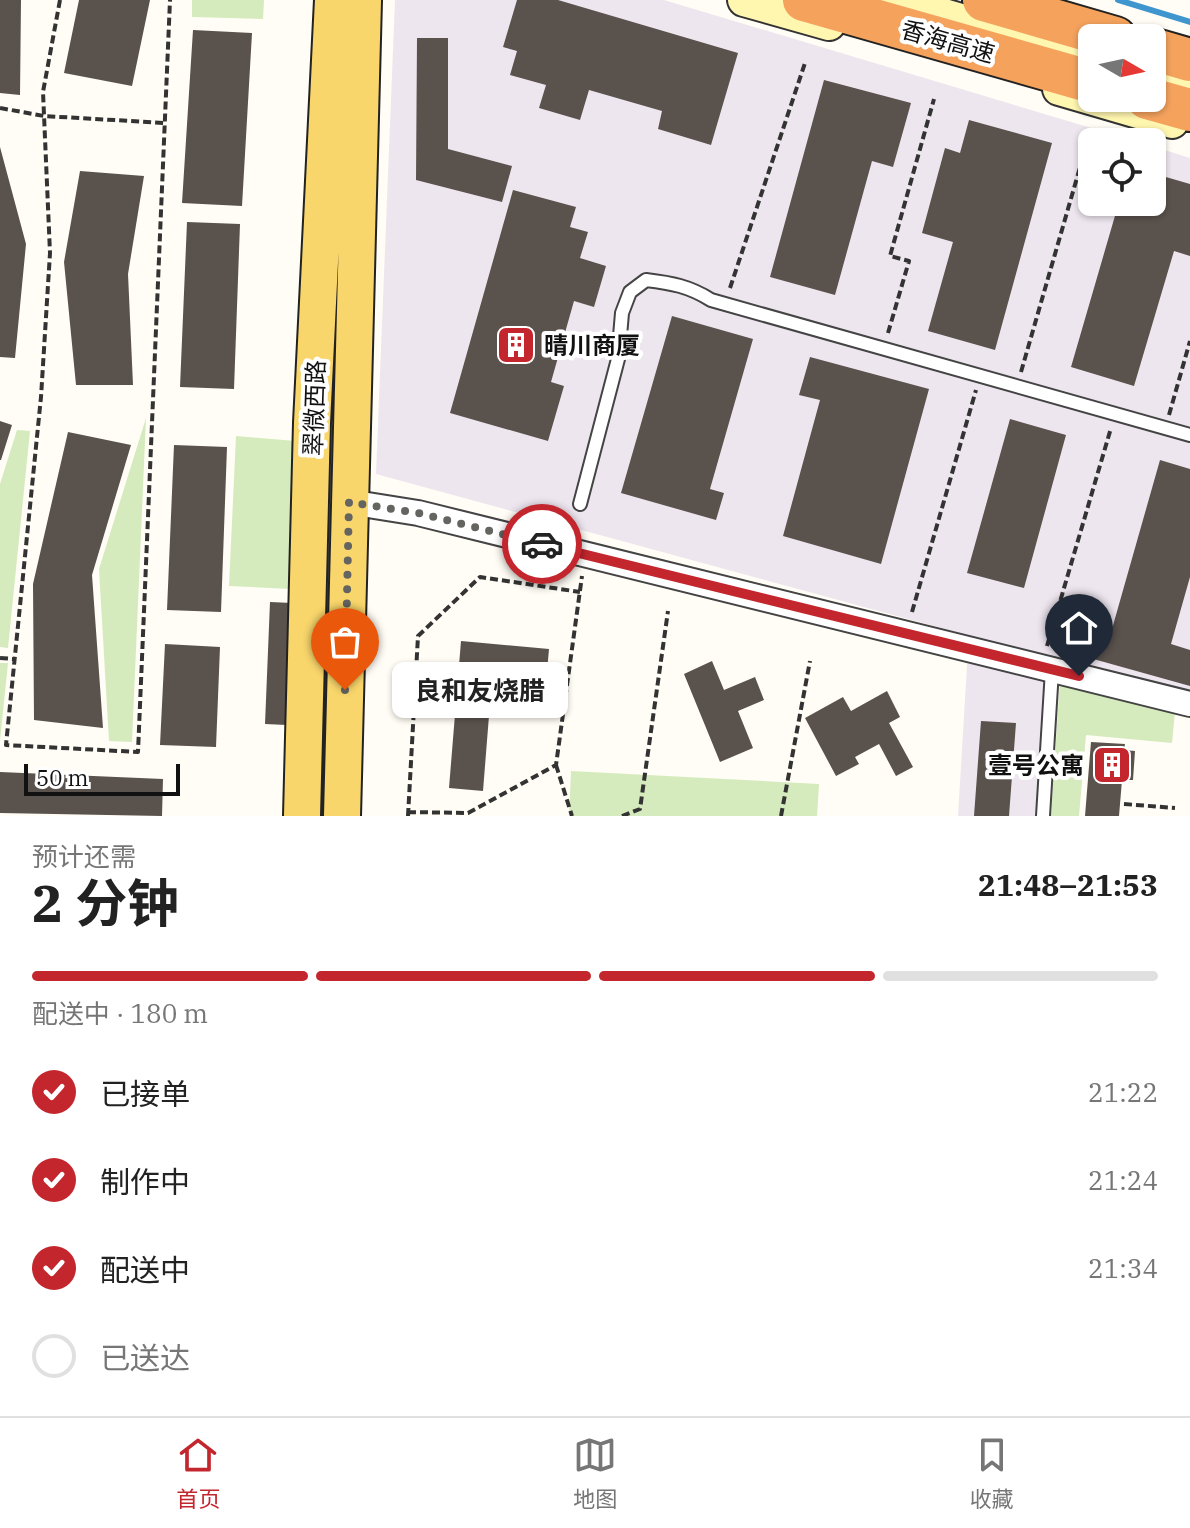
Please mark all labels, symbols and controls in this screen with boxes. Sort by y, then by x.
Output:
street label: 香海高速 [897,12,999,70]
north arrow [1078,24,1166,112]
map controls [1078,24,1166,216]
button: locate [1078,128,1166,216]
building icon: 晴川商厦 [495,324,537,366]
place label: 晴川商厦 [544,329,640,361]
street label: 翠微西路 [296,359,332,457]
courier [502,504,582,584]
icon: car [520,522,564,566]
pin [1045,594,1113,676]
icon: home [1057,606,1101,650]
pin [311,608,379,690]
icon: bag [323,620,367,664]
callout: 良和友烧腊 [393,662,569,718]
text: 良和友烧腊 [415,673,545,707]
building icon: 壹号公寓 [1091,744,1133,786]
place label: 壹号公寓 [988,749,1084,781]
scale bar [24,760,180,796]
text: 50 m [36,763,88,792]
text: 预计还需 [32,839,136,873]
text: 21:48–21:53 [978,865,1158,904]
text: 2 分钟 [32,869,179,936]
text: 配送中 · 180 m [32,996,208,1030]
icon: check [32,1070,76,1114]
text: 已接单 [100,1074,190,1113]
text: 21:22 [1088,1075,1158,1109]
icon: check [32,1158,76,1202]
text: 制作中 [100,1162,190,1201]
text: 21:24 [1088,1163,1158,1197]
icon: check [32,1246,76,1290]
text: 配送中 [100,1250,190,1289]
text: 21:34 [1088,1251,1158,1285]
text: 已送达 [100,1338,190,1377]
tab: 首页 [176,1433,220,1513]
tab: 地图 [573,1433,617,1513]
tab: 收藏 [970,1433,1014,1513]

